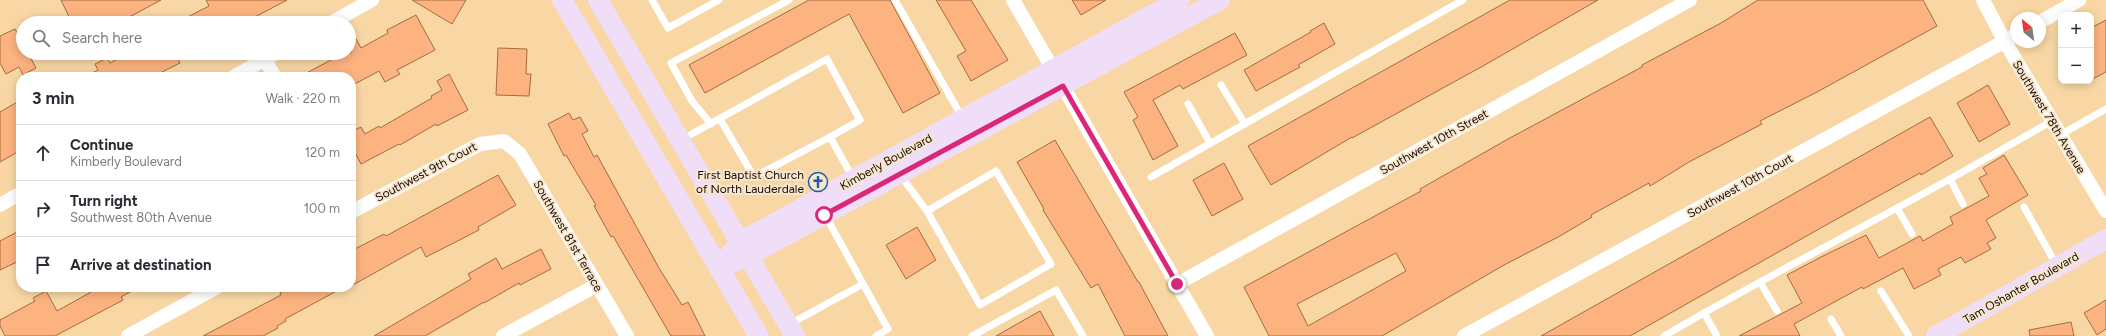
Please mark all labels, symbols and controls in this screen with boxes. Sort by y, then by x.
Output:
north arrow [2010,12,2046,48]
map controls [2058,12,2094,84]
button: + [2058,12,2094,48]
search box [16,16,356,60]
icon: search [30,27,52,49]
text: Search here [62,29,142,47]
button: − [2058,48,2094,84]
street label: Southwest 78th Avenue [2010,58,2089,177]
text: 3 min [32,88,74,108]
text: Walk · 220 m [265,91,340,106]
street label: Southwest 10th Street [1377,106,1491,178]
street label: Kimberly Boulevard [837,131,935,193]
text: Continue [70,136,133,154]
street label: Southwest 9th Court [373,139,480,205]
icon: ahead [32,142,54,164]
text: 120 m [305,145,340,160]
street label: Southwest 10th Court [1685,151,1796,221]
text: Kimberly Boulevard [70,154,182,169]
place label: First Baptist Church of North Lauderdale [696,168,804,196]
church icon: First Baptist Church of North Lauderdale [807,171,829,193]
street label: Southwest 81st Terrace [530,178,606,295]
text: Turn right [70,192,138,210]
icon: right [32,198,54,220]
text: 100 m [304,201,340,216]
route start [815,206,833,224]
text: Southwest 80th Avenue [70,210,212,225]
street label: Tam Oshanter Boulevard [1961,249,2081,327]
icon: arrive [32,254,54,276]
text: Arrive at destination [70,256,211,274]
route end [1168,275,1186,293]

